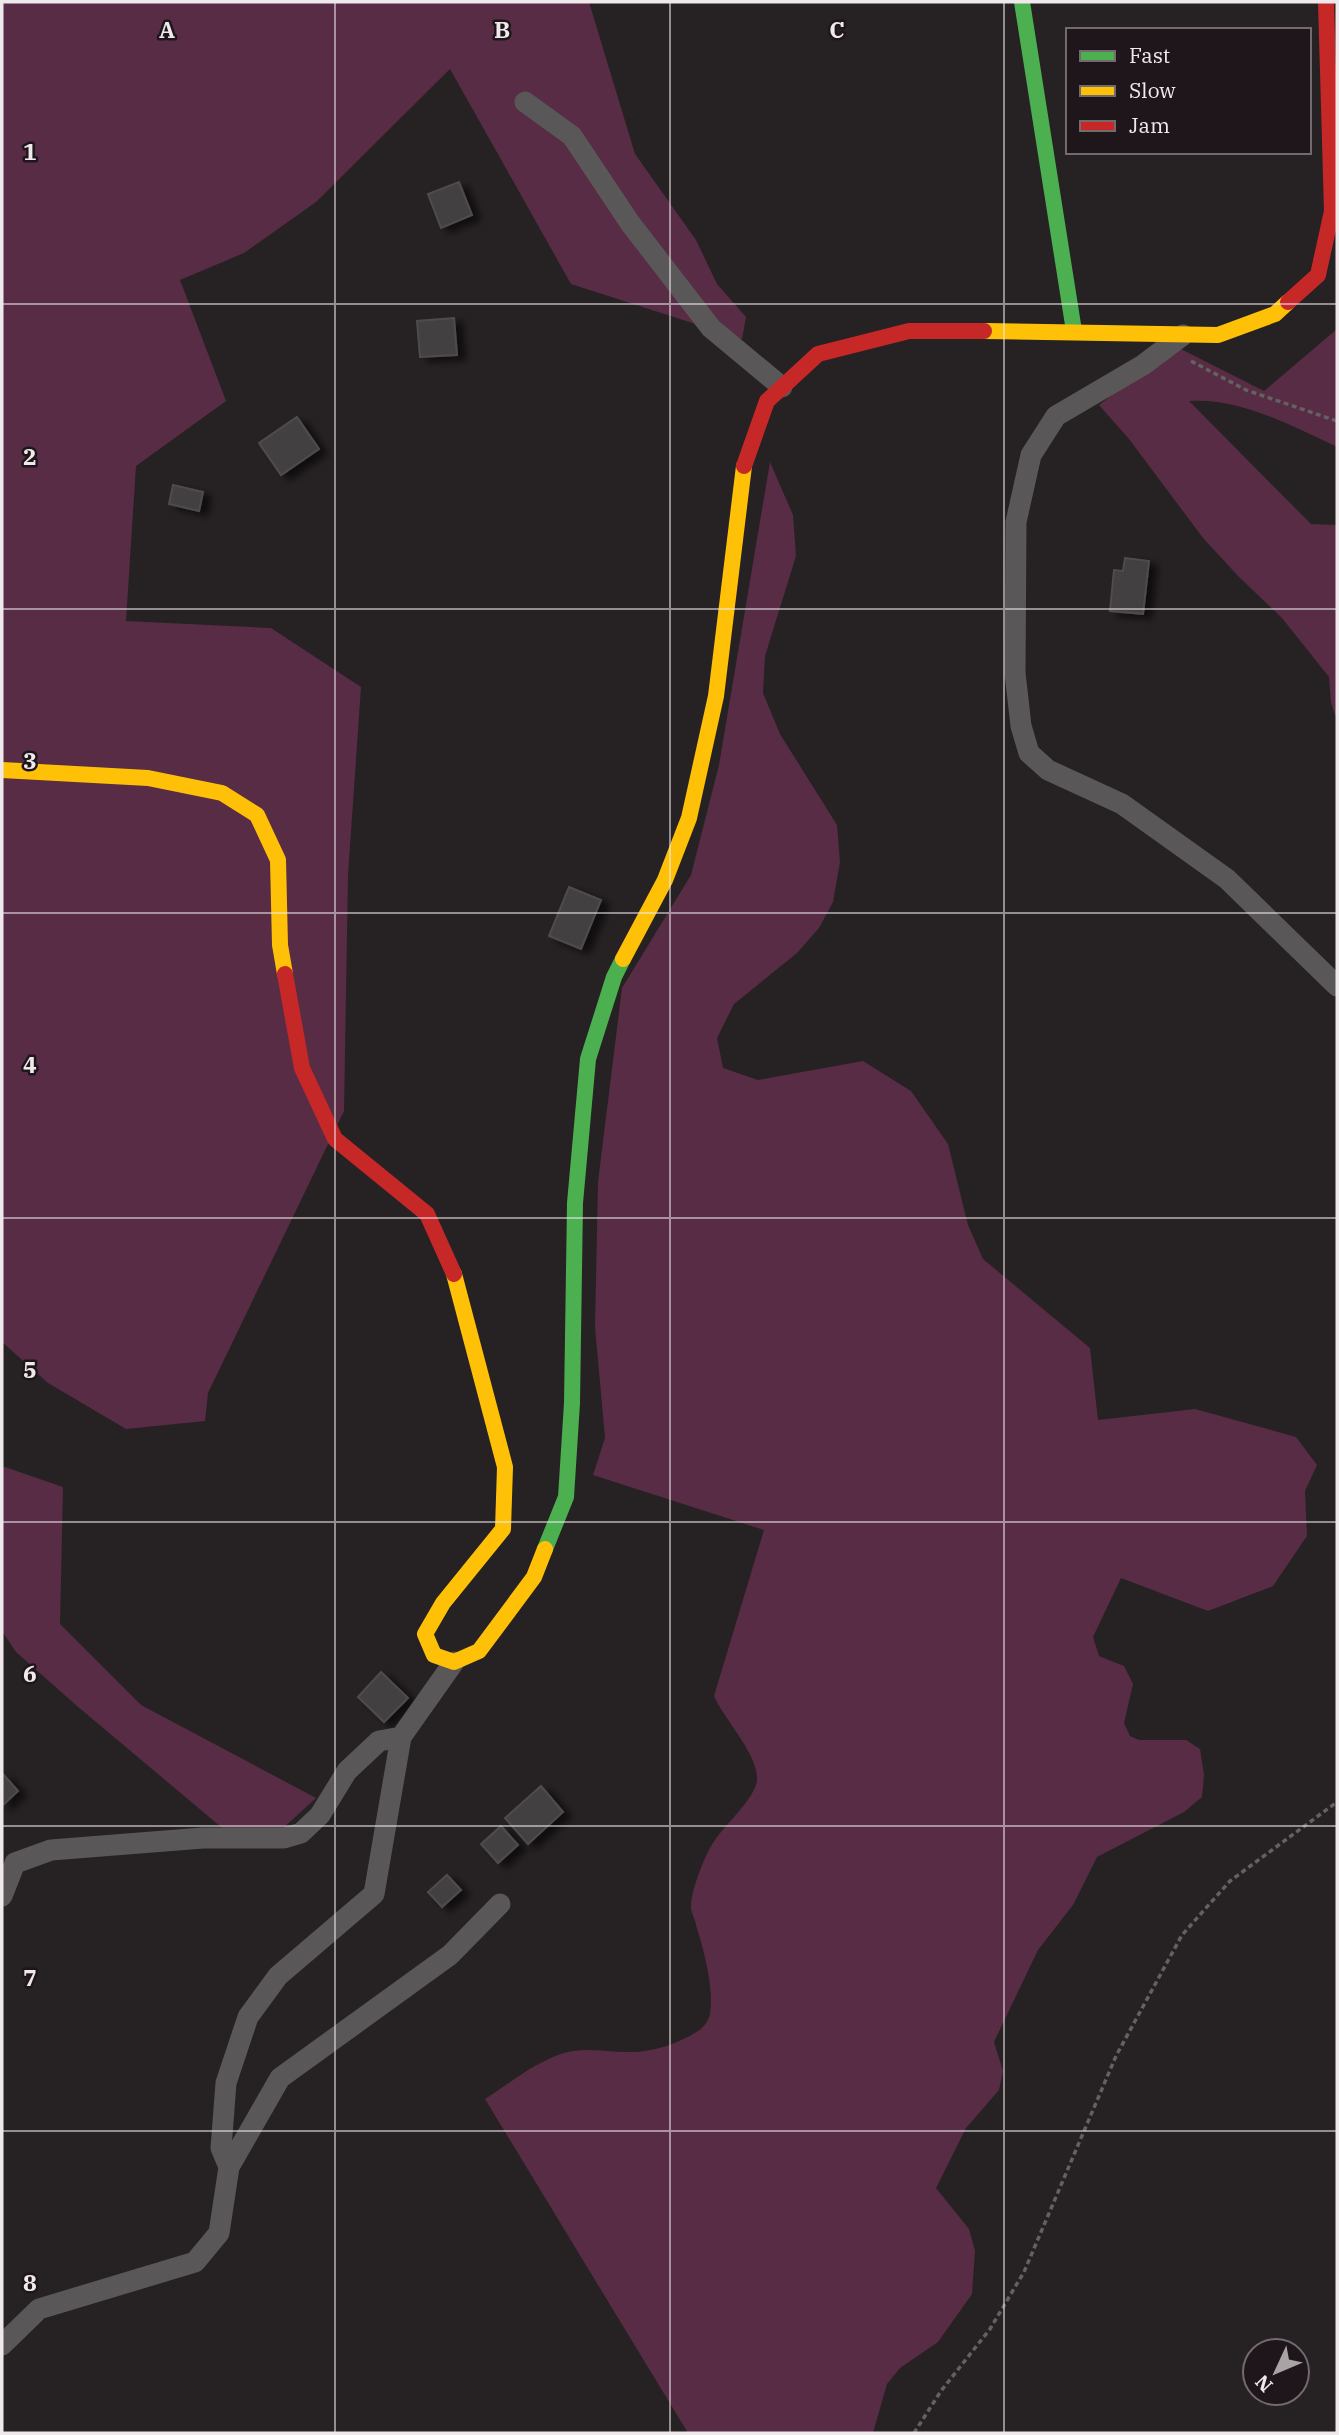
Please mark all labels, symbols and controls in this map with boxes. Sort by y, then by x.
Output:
text: A [159,14,175,44]
text: B [494,14,510,44]
text: C [829,14,845,44]
legend [1066,28,1311,154]
text: Fast [1129,41,1170,69]
text: Slow [1129,76,1176,104]
text: Jam [1129,111,1170,139]
text: 1 [23,136,37,166]
text: 2 [23,441,37,471]
text: 3 [23,745,37,775]
text: 4 [23,1049,37,1079]
text: 5 [23,1354,37,1384]
text: 6 [23,1658,37,1688]
text: 7 [23,1962,37,1992]
text: 8 [23,2267,37,2297]
north arrow [1241,2337,1311,2407]
text: N [1250,2370,1278,2398]

